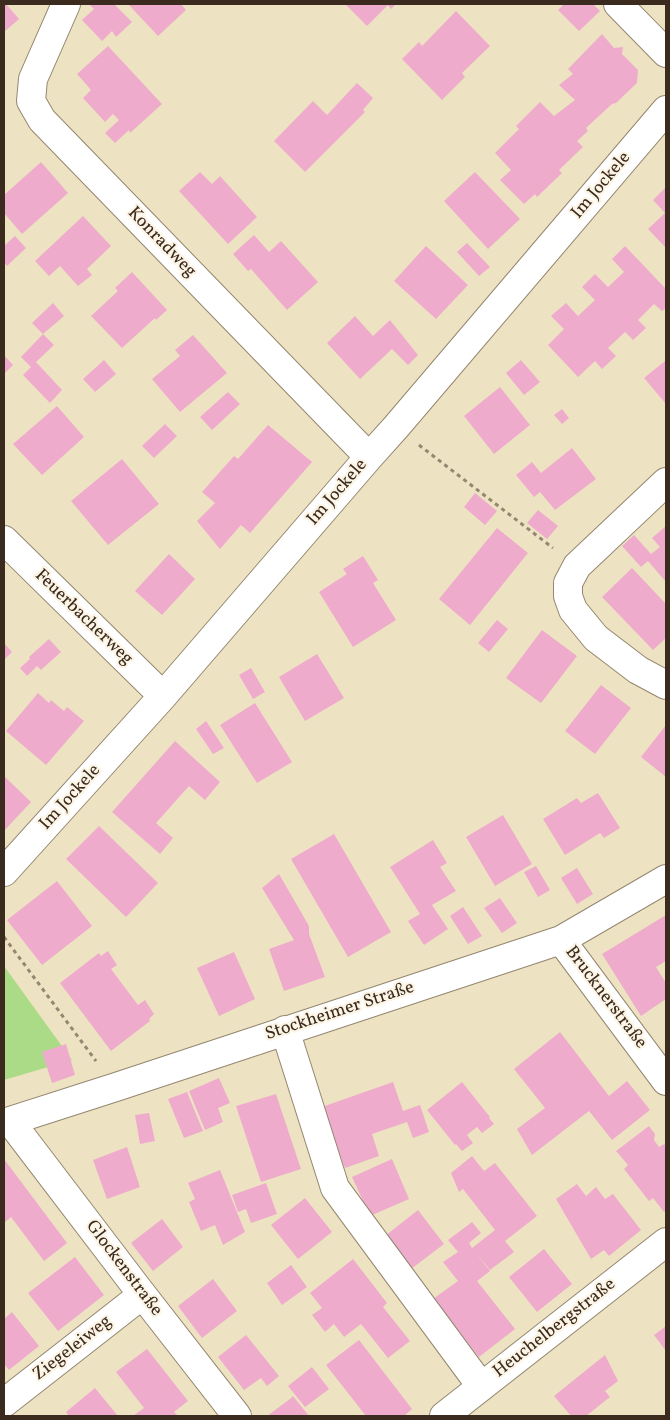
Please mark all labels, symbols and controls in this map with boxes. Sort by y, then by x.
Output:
street label: Im Jockele [568,148,636,224]
street label: Konradweg [122,203,200,283]
street label: Im Jockele [303,455,373,531]
street label: Feuerbacherweg [29,566,137,670]
street label: Im Jockele [36,761,106,835]
street label: Brucknerstraße [559,942,651,1054]
street label: Stockheimer Straße [263,978,417,1046]
street label: Glockenstraße [80,1217,166,1321]
street label: Heuchelbergstraße [489,1274,621,1384]
street label: Ziegeleiweg [29,1312,117,1386]

